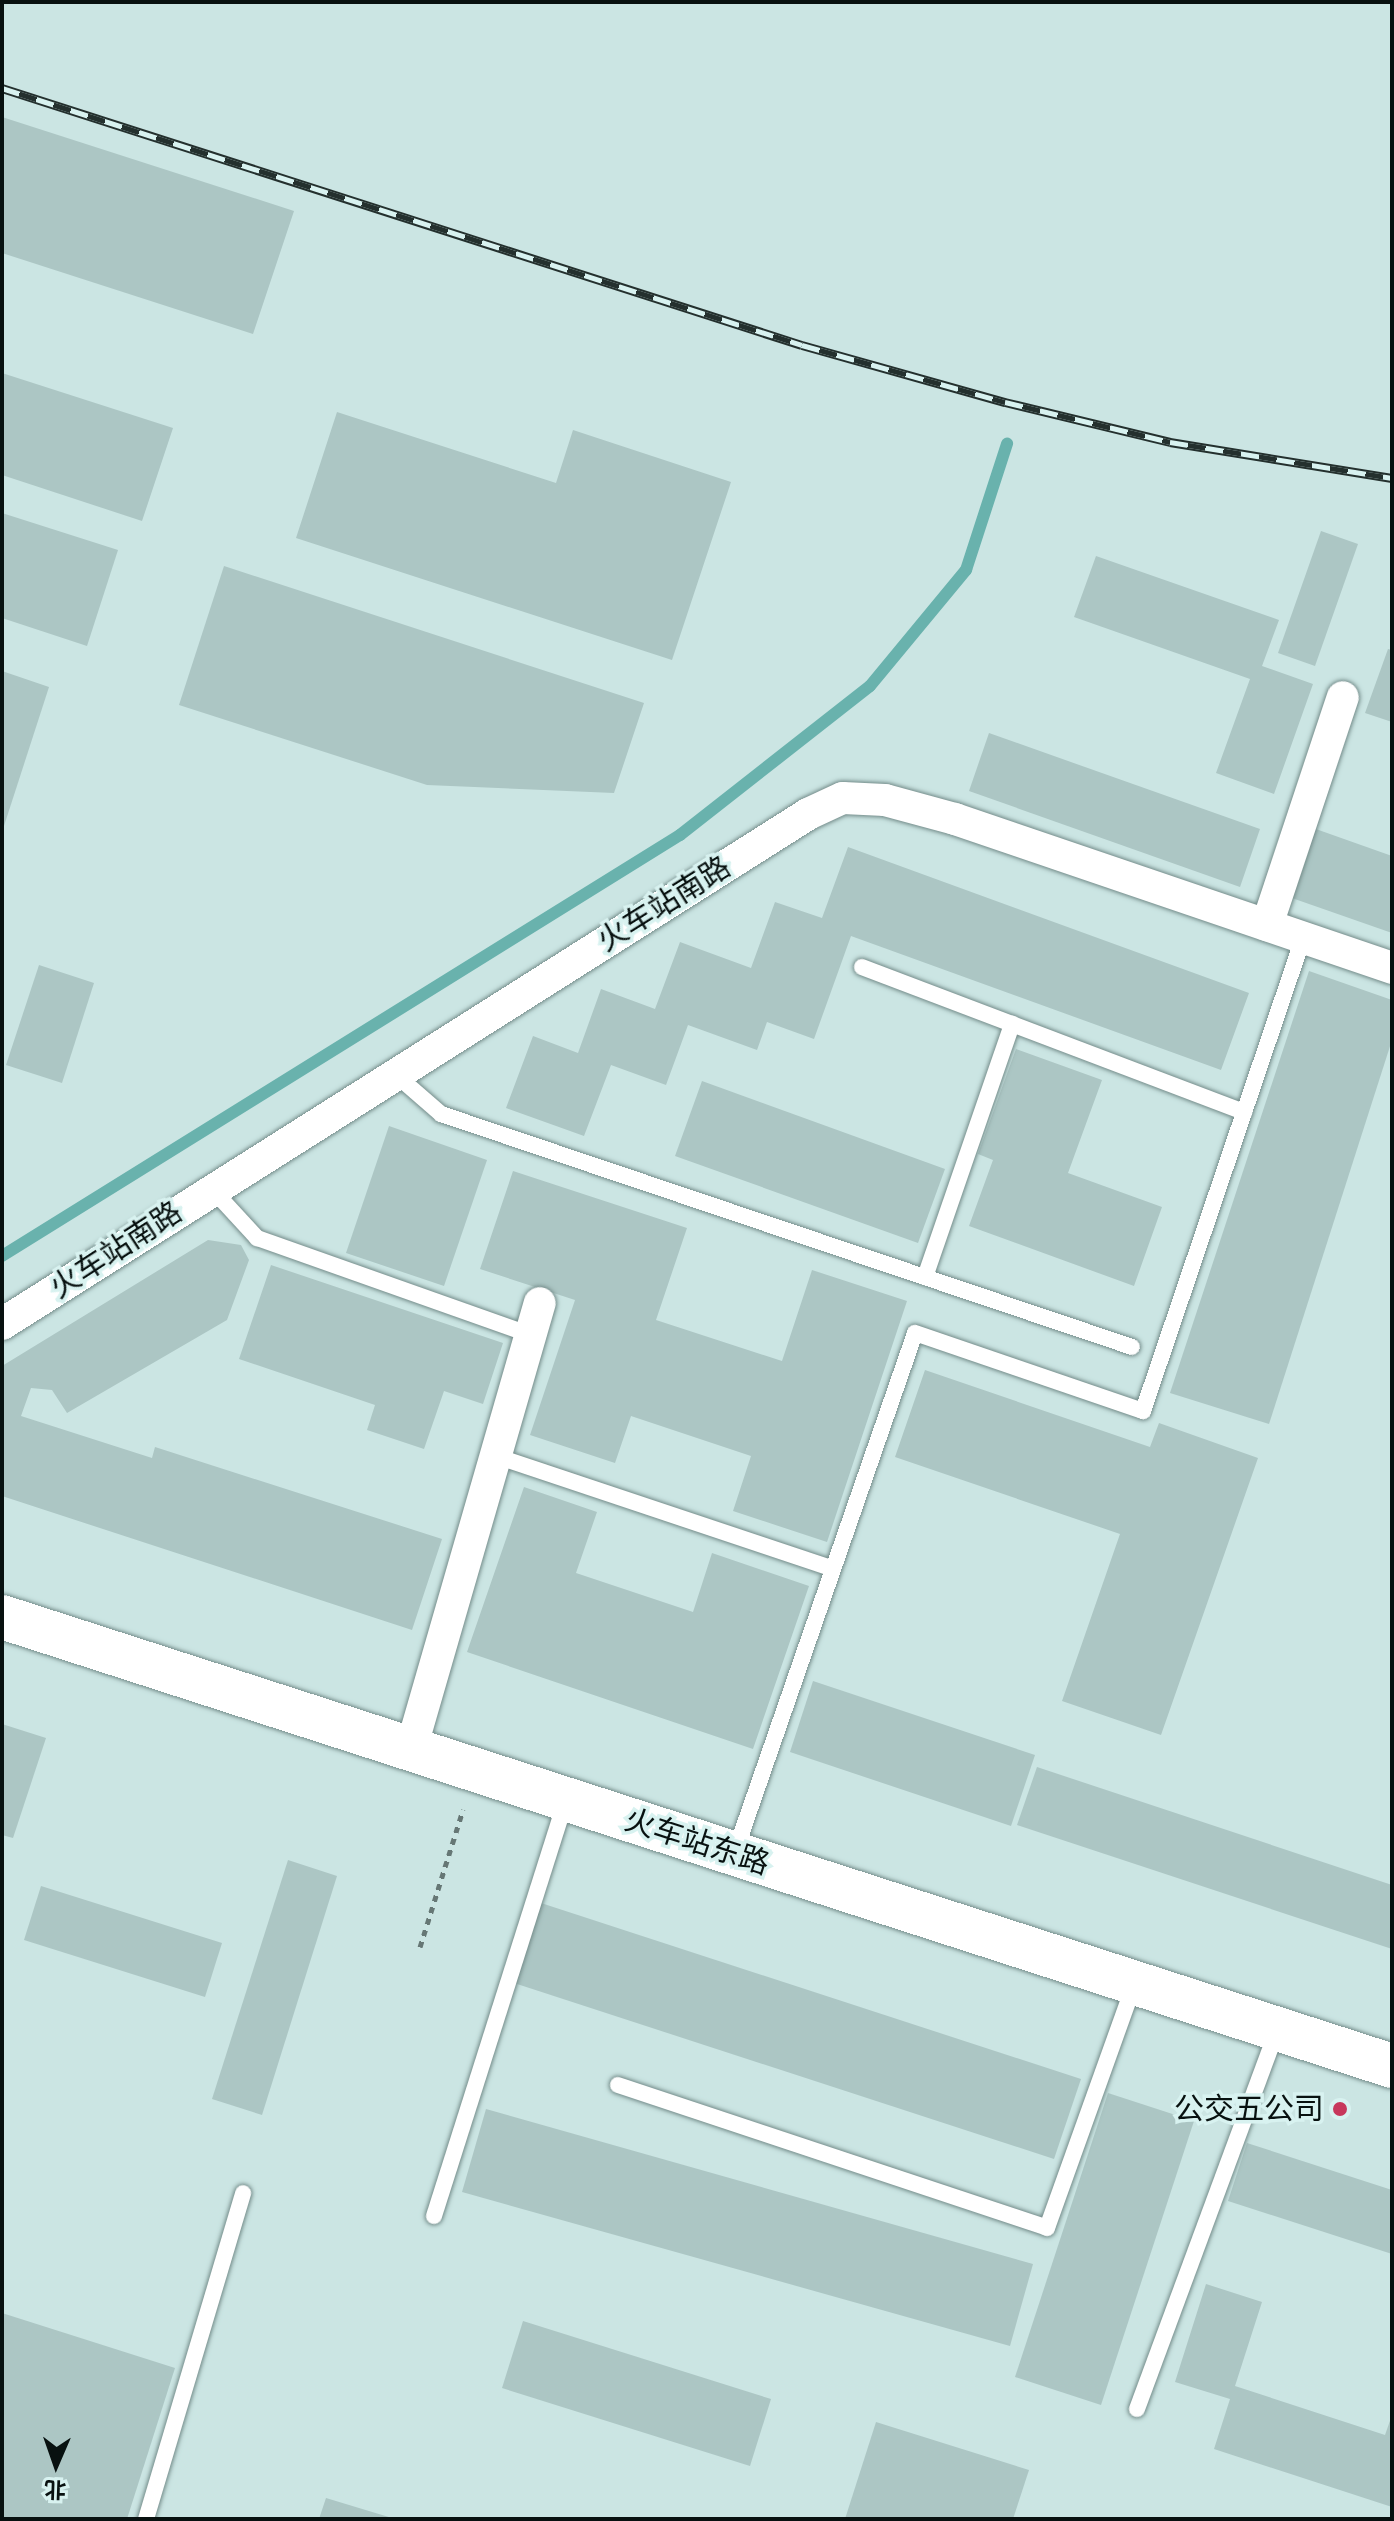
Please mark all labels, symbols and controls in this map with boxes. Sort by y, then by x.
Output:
street label: 火车站南路 [591,849,737,959]
street label: 火车站南路 [43,1194,189,1306]
street label: 火车站东路 [620,1802,774,1882]
place label: 公交五公司 [1174,2091,1324,2127]
marker: 公交五公司 [1331,2100,1349,2118]
north arrow [16,2425,96,2505]
text: 北 [44,2476,67,2503]

